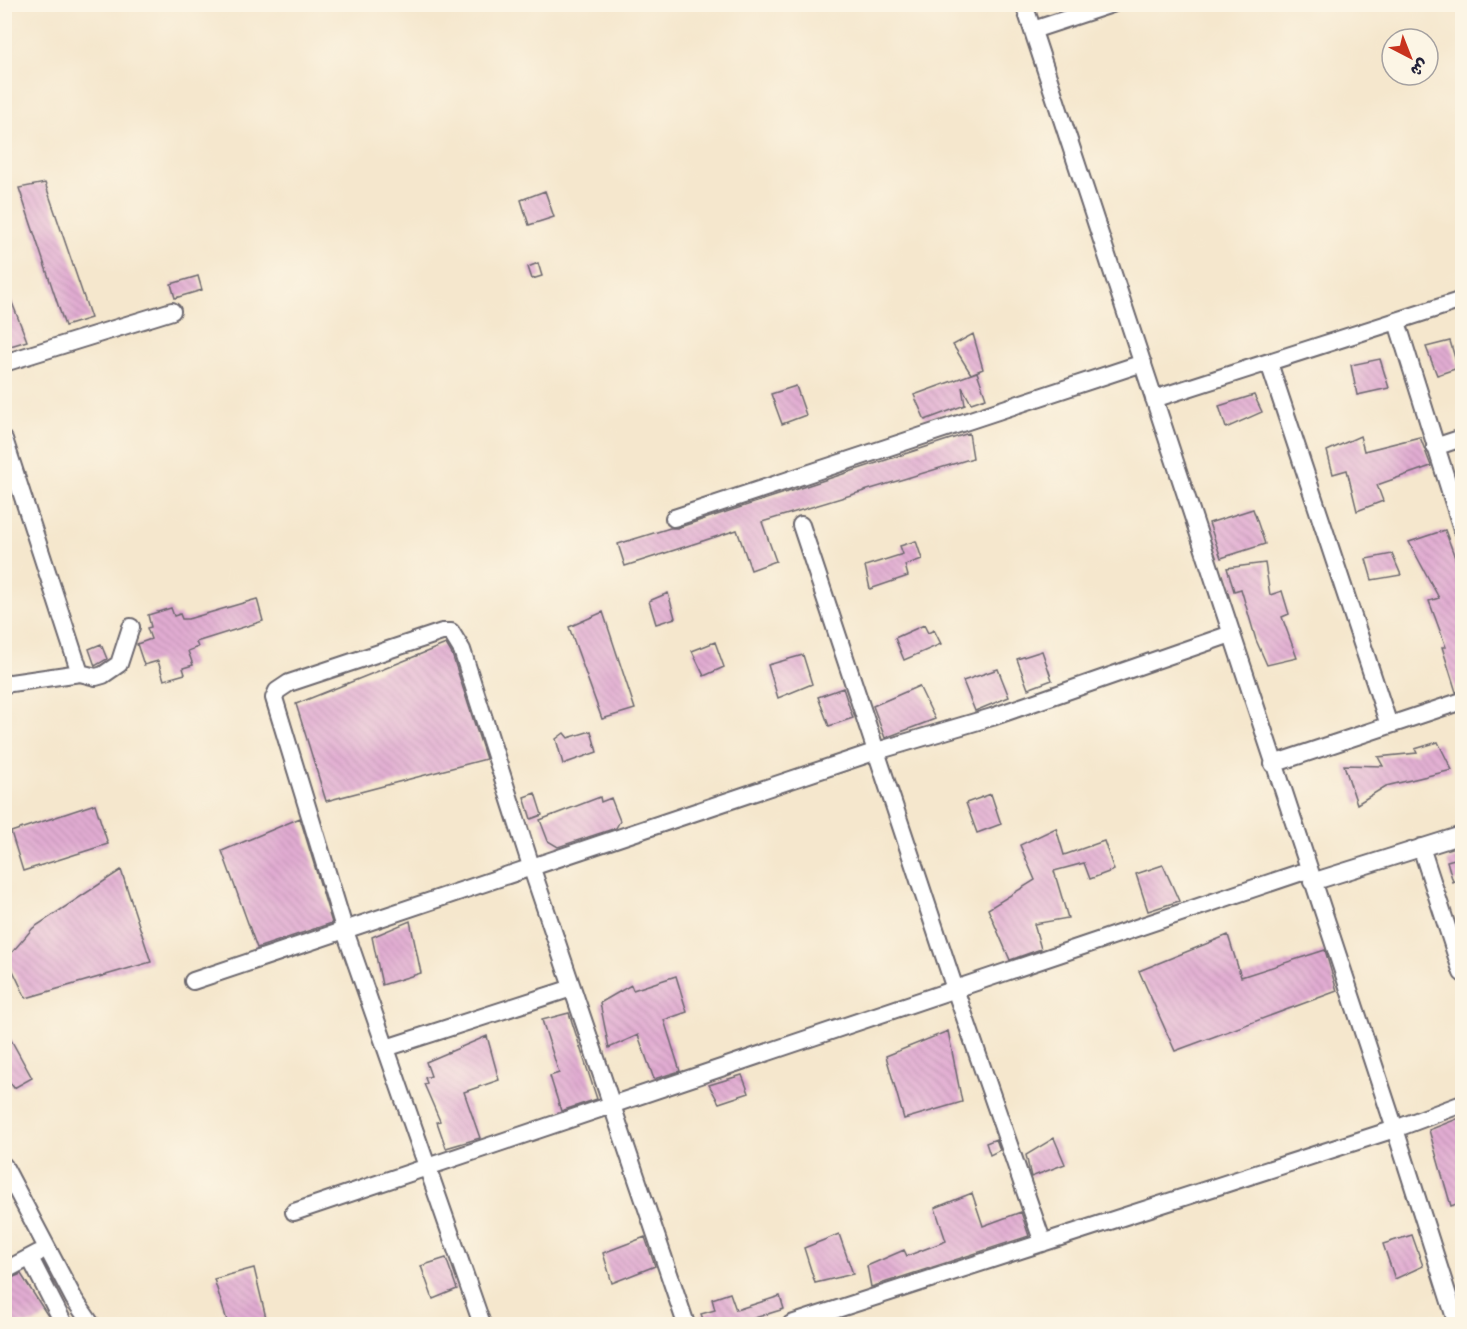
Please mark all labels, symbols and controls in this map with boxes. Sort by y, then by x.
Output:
north arrow [1380,27,1440,87]
text: ش [1407,55,1433,81]

